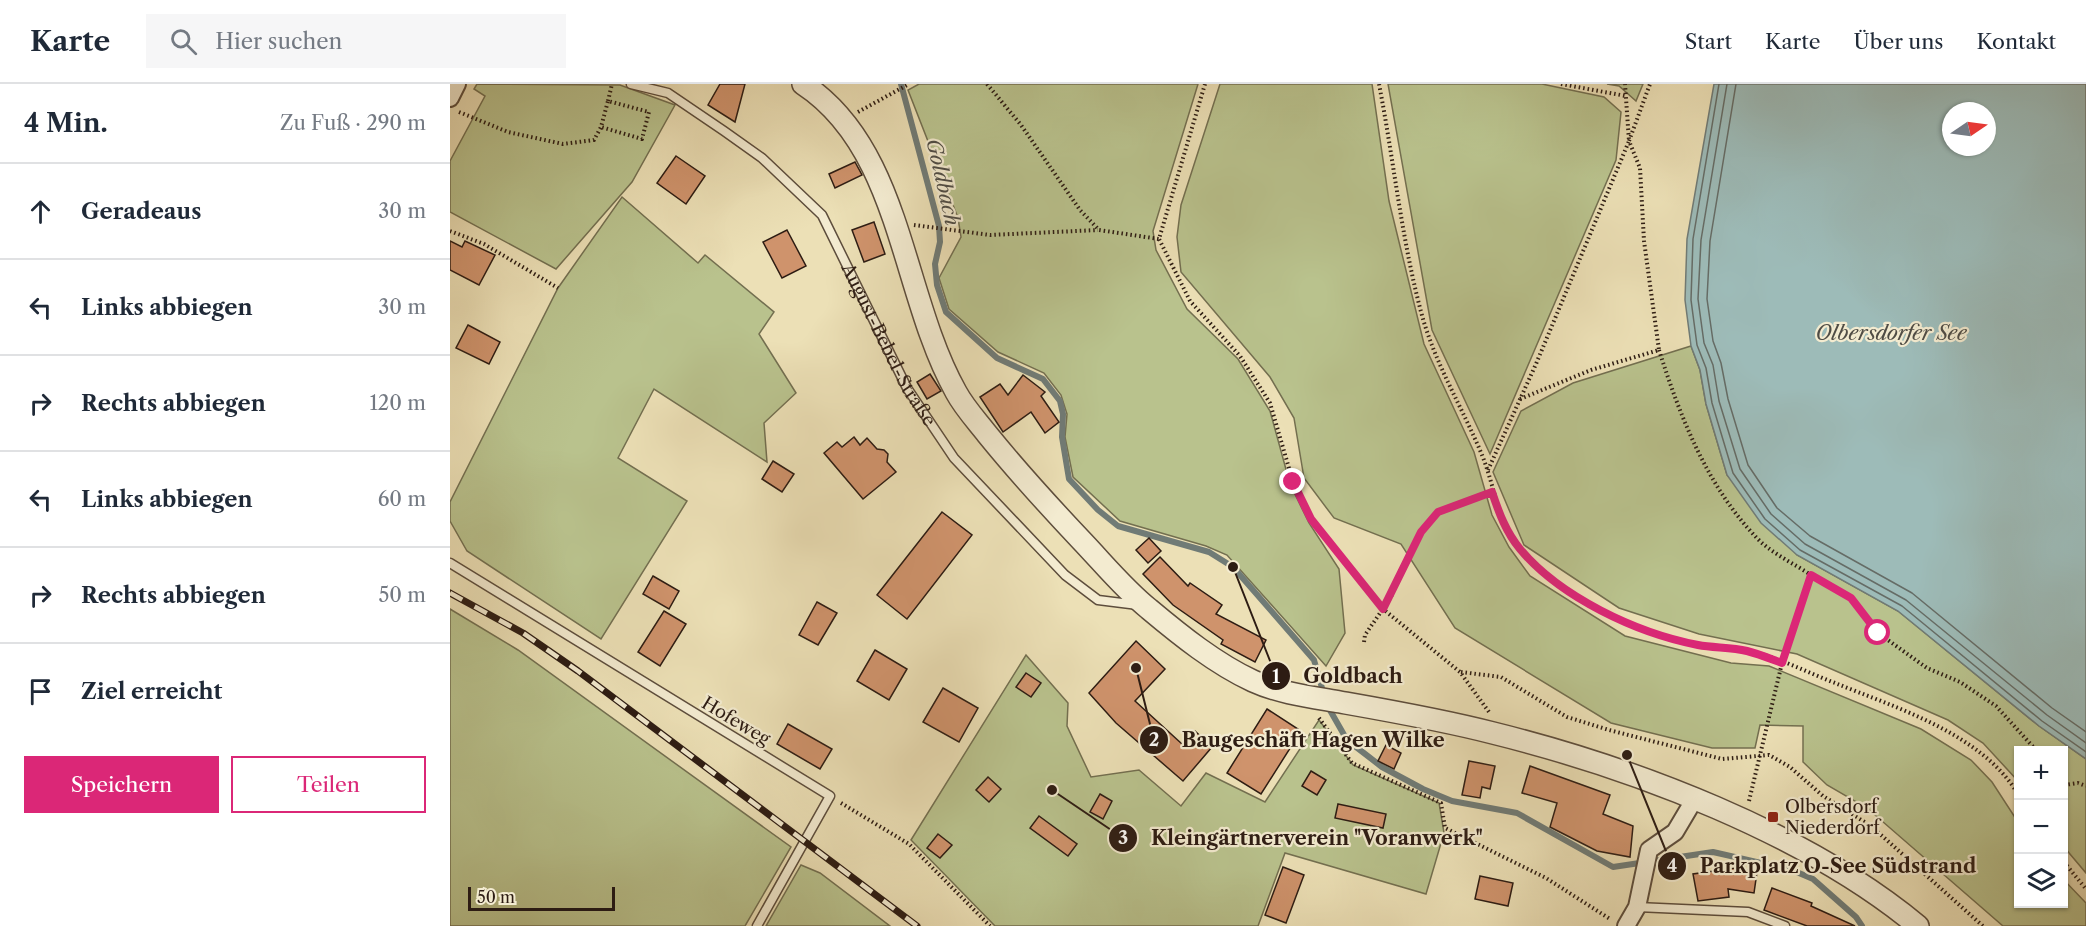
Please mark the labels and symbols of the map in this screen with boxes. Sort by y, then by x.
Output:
north arrow [1942,102,1996,156]
water label: Goldbach [921,136,965,228]
street label: August-Bebel-Straße [836,259,940,430]
water label: Olbersdorfer See [1815,321,1968,345]
route end [1279,468,1305,494]
route start [1864,619,1890,645]
callout: Goldbach [1261,657,1414,695]
text: Goldbach [1303,664,1403,688]
text: 1 [1272,666,1280,688]
street label: Hofeweg [698,692,775,750]
callout: Baugeschäft Hagen Wilke [1139,721,1457,759]
text: Baugeschäft Hagen Wilke [1181,728,1445,752]
text: 2 [1149,729,1159,751]
place label: Olbersdorf Niederdorf [1785,796,1882,839]
marker: Olbersdorf Niederdorf [1766,810,1780,824]
callout: Kleingärtnerverein "Voranwerk" [1108,819,1495,857]
text: Kleingärtnerverein "Voranwerk" [1151,826,1483,850]
text: 3 [1118,827,1128,849]
callout: Parkplatz O-See Südstrand [1657,847,1988,885]
text: Parkplatz O-See Südstrand [1700,854,1977,878]
text: 4 [1667,855,1677,877]
scale bar [468,884,615,912]

